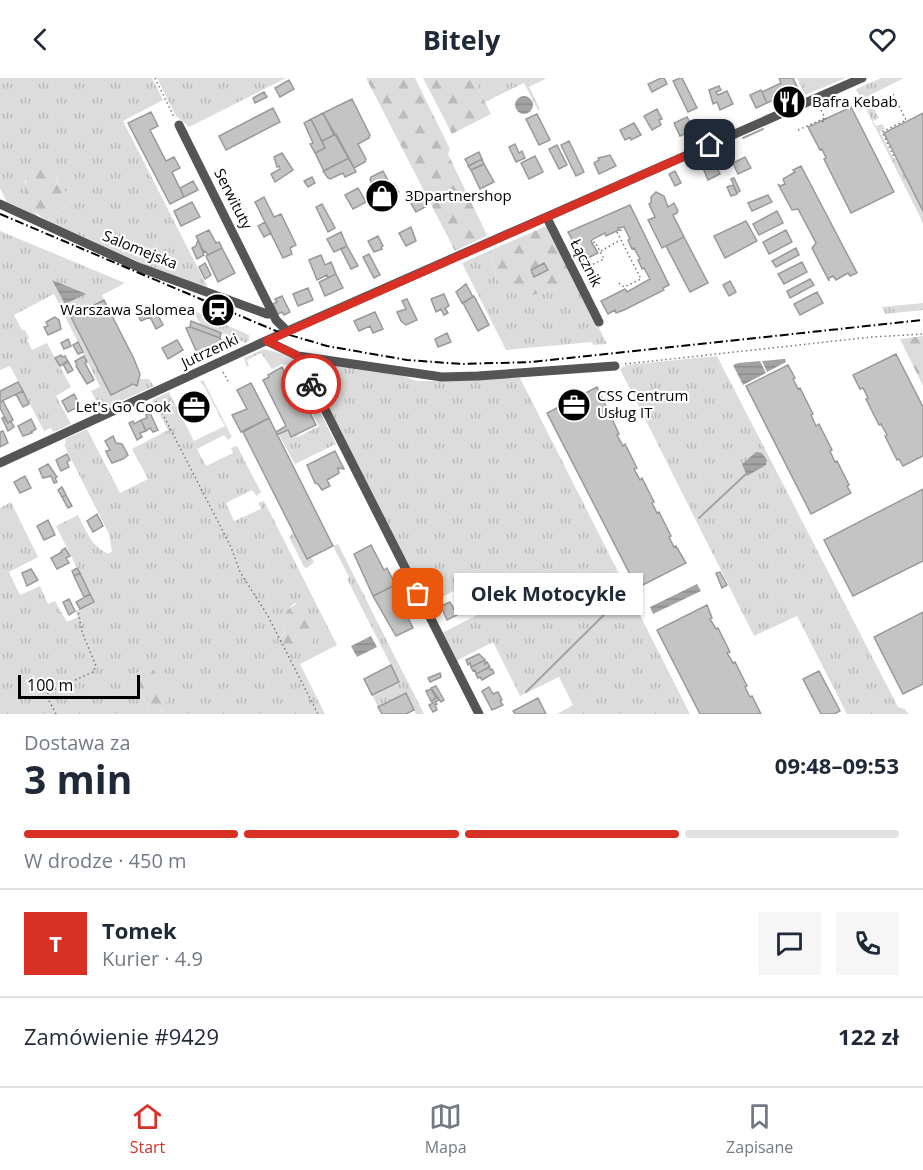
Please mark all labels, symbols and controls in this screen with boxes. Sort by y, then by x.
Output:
text: Bitely [423,21,500,58]
icon: back [24,23,57,56]
icon: heart [866,23,899,56]
restaurant icon: Bafra Kebab [771,84,807,120]
place label: Bafra Kebab [812,91,898,111]
pin [684,119,735,170]
icon: home [693,128,726,161]
street label: Serwituty [210,165,258,233]
shop icon: 3Dpartnershop [364,178,400,214]
place label: 3Dpartnershop [405,185,512,205]
street label: Salomejska [100,225,181,273]
street label: Łącznik [566,235,607,290]
station icon: Warszawa Salomea [200,292,236,328]
place label: Warszawa Salomea [60,299,195,319]
street label: Jutrzenki [176,328,241,373]
courier [281,354,341,414]
icon: bike [295,368,328,401]
place label: CSS Centrum Usług IT [597,385,688,422]
office icon: CSS Centrum Usług IT [556,387,592,423]
office icon: Let's Go Cook [176,389,212,425]
place label: Let's Go Cook [76,396,171,416]
pin [392,568,443,619]
callout: Olek Motocykle [454,573,643,615]
icon: bag [401,577,434,610]
text: Olek Motocykle [471,580,626,607]
scale bar [18,672,140,700]
text: 100 m [27,674,73,696]
text: Dostawa za [24,729,131,756]
text: 09:48–09:53 [775,750,899,780]
text: 3 min [24,752,132,805]
text: W drodze · 450 m [24,847,187,874]
button: chat [758,912,821,975]
button: phone [836,912,899,975]
text: Tomek [102,915,177,945]
text: T [49,928,62,958]
text: Kurier · 4.9 [102,945,203,972]
text: Zamówienie #9429 [24,1021,219,1051]
text: 122 zł [838,1021,899,1051]
tab: Start [130,1100,165,1158]
tab: Mapa [425,1100,467,1158]
tab: Zapisane [726,1100,793,1158]

